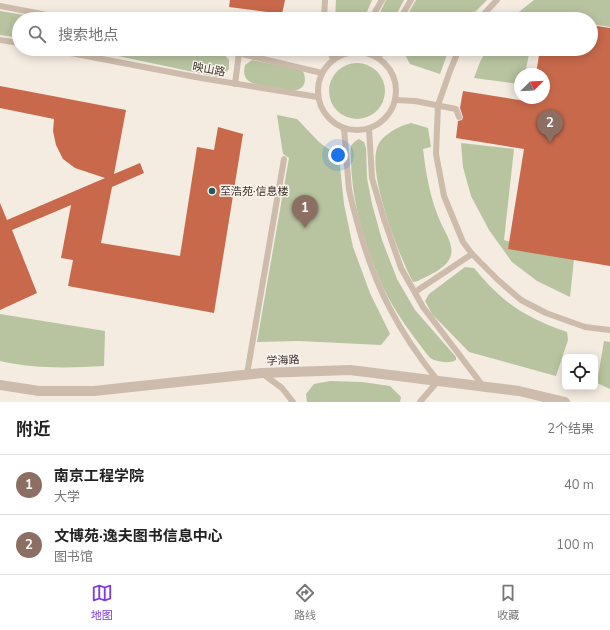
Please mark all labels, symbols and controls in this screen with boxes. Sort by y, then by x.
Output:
search box [12,12,598,56]
icon: search [26,23,48,45]
text: 搜索地点 [58,25,118,45]
street label: 映山路 [191,59,226,80]
north arrow [514,68,550,104]
pin: 2 [537,110,563,143]
your location [328,145,348,165]
place label: 至浩苑·信息楼 [220,184,289,199]
marker: 至浩苑·信息楼 [207,186,217,196]
pin: 1 [292,195,318,228]
street label: 学海路 [266,352,300,369]
map controls [562,354,598,390]
button: locate [562,354,598,390]
text: 附近 [16,418,50,441]
text: 2个结果 [547,420,594,438]
text: 南京工程学院 [54,466,144,486]
text: 1 [25,476,33,494]
text: 40 m [564,476,594,494]
text: 大学 [54,488,80,506]
text: 文博苑·逸夫图书信息中心 [54,526,223,546]
text: 2 [25,536,33,554]
text: 100 m [556,536,594,554]
text: 图书馆 [54,548,93,566]
tab: 地图 [91,582,113,623]
tab: 路线 [294,582,316,623]
tab: 收藏 [497,582,519,623]

